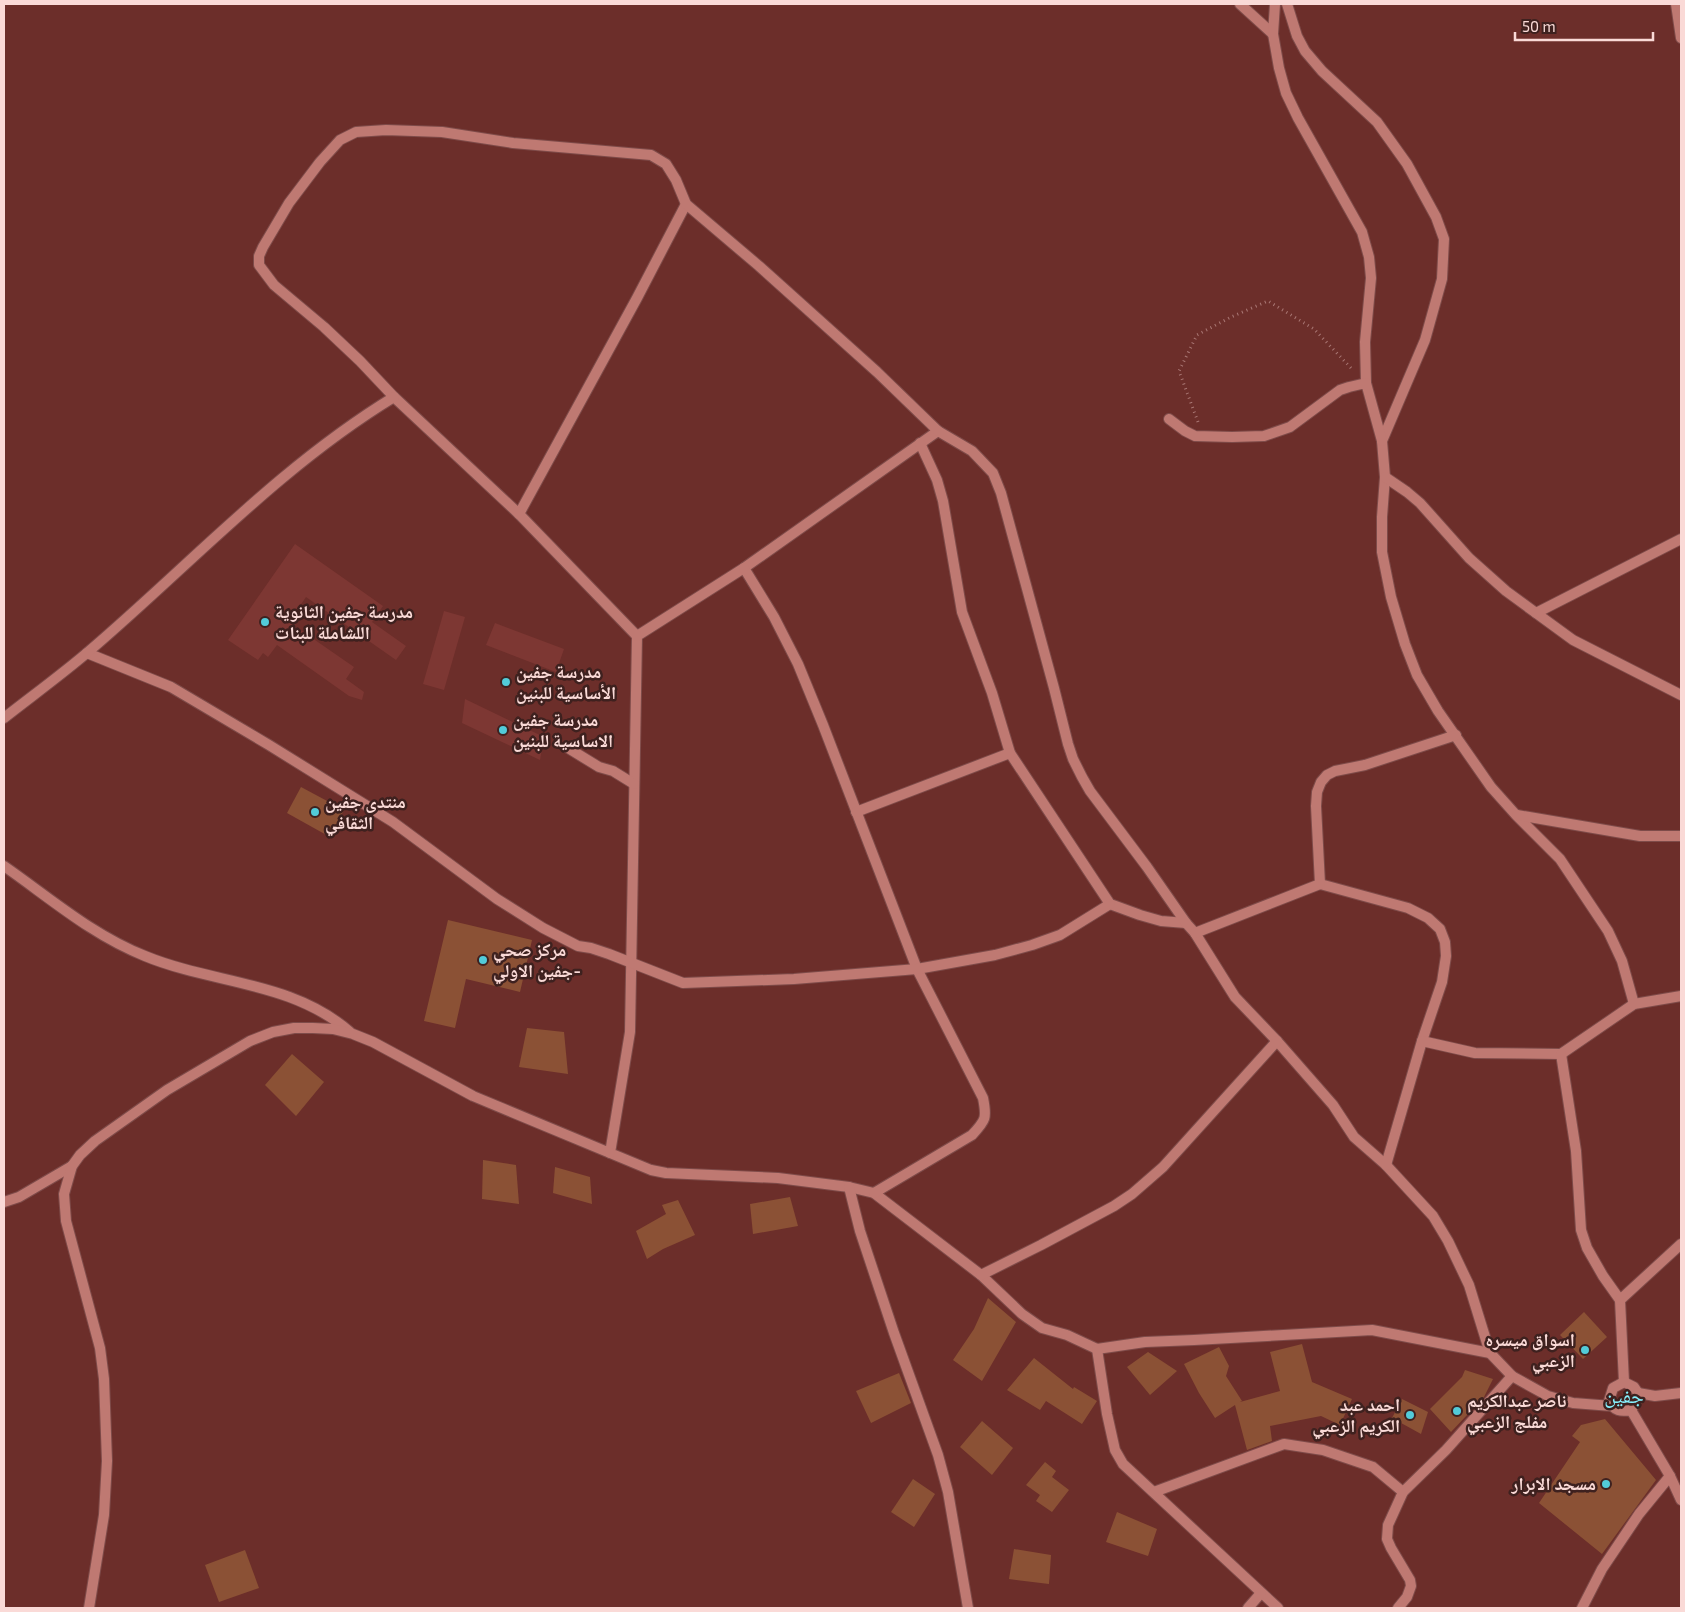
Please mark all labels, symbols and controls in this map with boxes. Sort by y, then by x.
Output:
scale bar [1515,10,1652,42]
text: 50 m [1522,17,1556,35]
place label: مدرسة جفين الثانوية اللشاملة للبنات [275,600,413,644]
marker: مدرسة جفين الثانوية اللشاملة للبنات [259,616,271,628]
place label: مدرسة جفين الأساسية للبنين [516,660,616,704]
marker: مدرسة جفين الأساسية للبنين [500,676,512,688]
place label: مدرسة جفين الاساسية للبنين [513,708,613,752]
marker: مدرسة جفين الاساسية للبنين [497,724,509,736]
place label: منتدى جفين الثقافي [325,790,406,837]
marker: منتدى جفين الثقافي [309,806,321,818]
place label: مركز صحي جفين الاولي- [493,938,581,985]
marker: مركز صحي جفين الاولي- [477,954,489,966]
place label: اسواق ميسره الزعبي [1485,1328,1575,1375]
marker: اسواق ميسره الزعبي [1579,1344,1591,1356]
district label: جفين [1604,1383,1644,1408]
place label: ناصر عبدالكريم مفلج الزعبي [1467,1389,1566,1436]
place label: احمد عبد الكريم الزعبي [1312,1393,1400,1440]
marker: ناصر عبدالكريم مفلج الزعبي [1451,1405,1463,1417]
marker: احمد عبد الكريم الزعبي [1404,1409,1416,1421]
place label: مسجد الابرار [1511,1472,1596,1495]
marker: مسجد الابرار [1600,1478,1612,1490]

